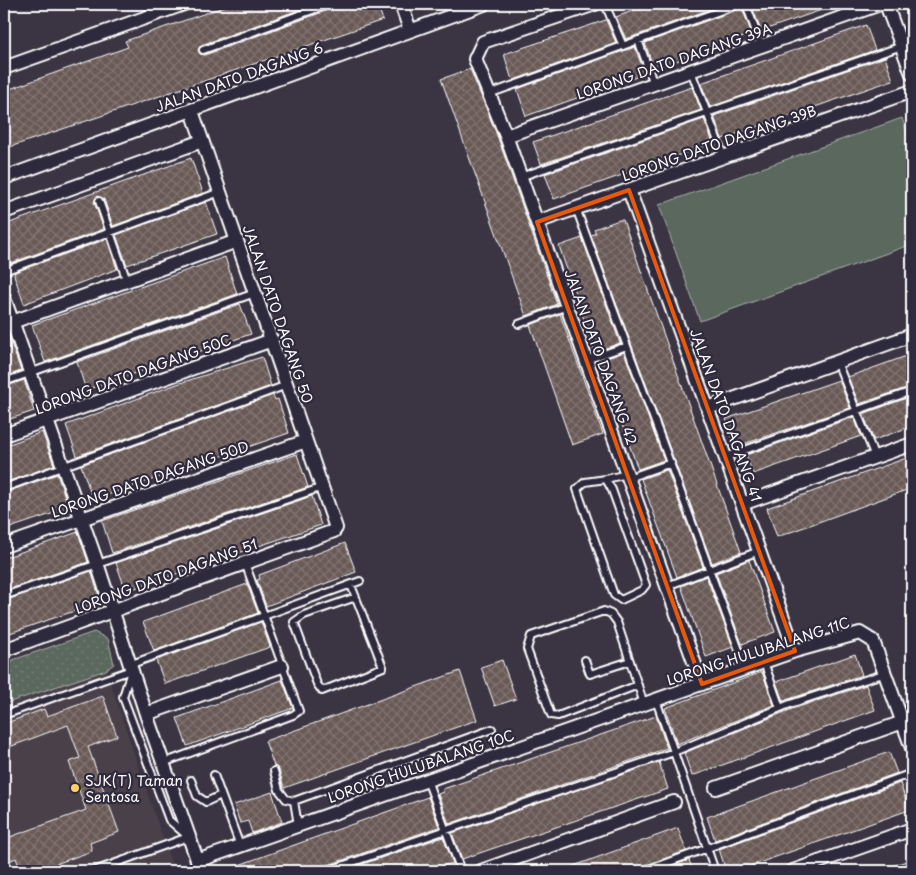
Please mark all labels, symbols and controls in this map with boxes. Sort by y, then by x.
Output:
street label: LORONG DATO DAGANG 39A [573,17,775,104]
street label: JALAN DATO DAGANG 6 [152,37,326,117]
street label: LORONG DATO DAGANG 39B [619,100,819,186]
street label: JALAN DATO DAGANG 50 [238,222,318,406]
street label: JALAN DATO DAGANG 42 [559,266,643,448]
street label: JALAN DATO DAGANG 41 [685,326,767,504]
street label: LORONG DATO DAGANG 50C [32,329,234,419]
street label: LORONG DATO DAGANG 50D [48,435,252,523]
street label: LORONG DATO DAGANG 51 [72,533,260,619]
street label: LORONG HULUBALANG 11C [664,611,852,691]
street label: LORONG HULUBALANG 10C [325,724,517,808]
place label: SJK(T) Taman Sentosa [85,770,183,807]
marker: SJK(T) Taman Sentosa [69,782,81,794]

